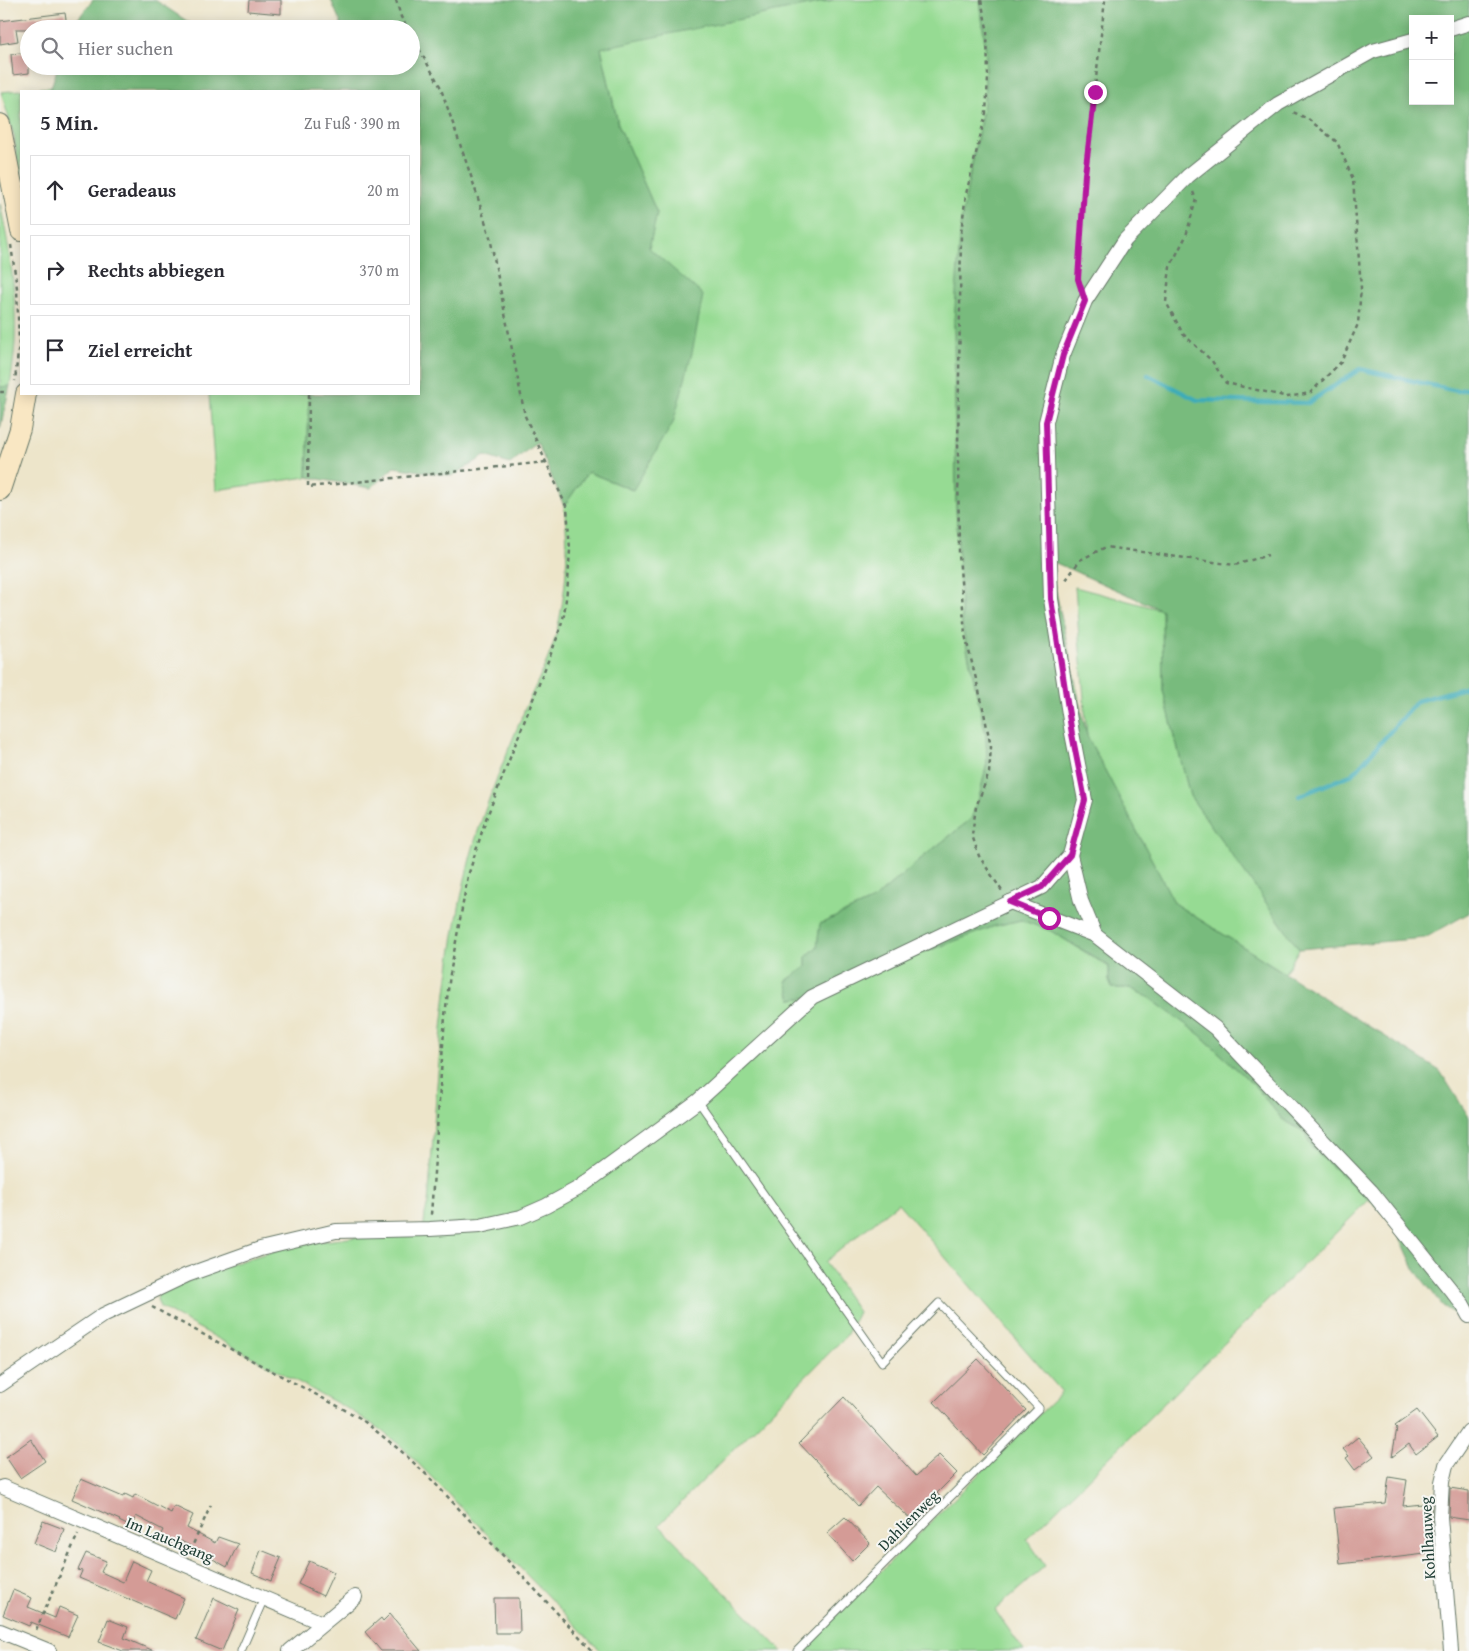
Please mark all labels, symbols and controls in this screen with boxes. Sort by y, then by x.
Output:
map controls [1409,15,1454,105]
button: + [1409,15,1454,60]
search box [20,20,420,75]
icon: search [38,34,66,62]
text: Hier suchen [78,34,173,62]
button: − [1409,60,1454,105]
route end [1084,81,1107,104]
text: 5 Min. [40,107,98,138]
text: Zu Fuß · 390 m [304,111,400,135]
icon: ahead [41,176,69,204]
text: Geradeaus [88,176,176,204]
text: 20 m [367,178,399,202]
icon: right [41,256,69,284]
text: Rechts abbiegen [88,256,225,284]
text: 370 m [359,258,399,282]
icon: arrive [41,336,69,364]
text: Ziel erreicht [88,336,192,364]
route start [1038,907,1061,930]
street label: Dahlienweg [872,1484,944,1556]
street label: Kohlhauweg [1413,1496,1441,1580]
street label: Im Lauchgang [122,1510,218,1568]

